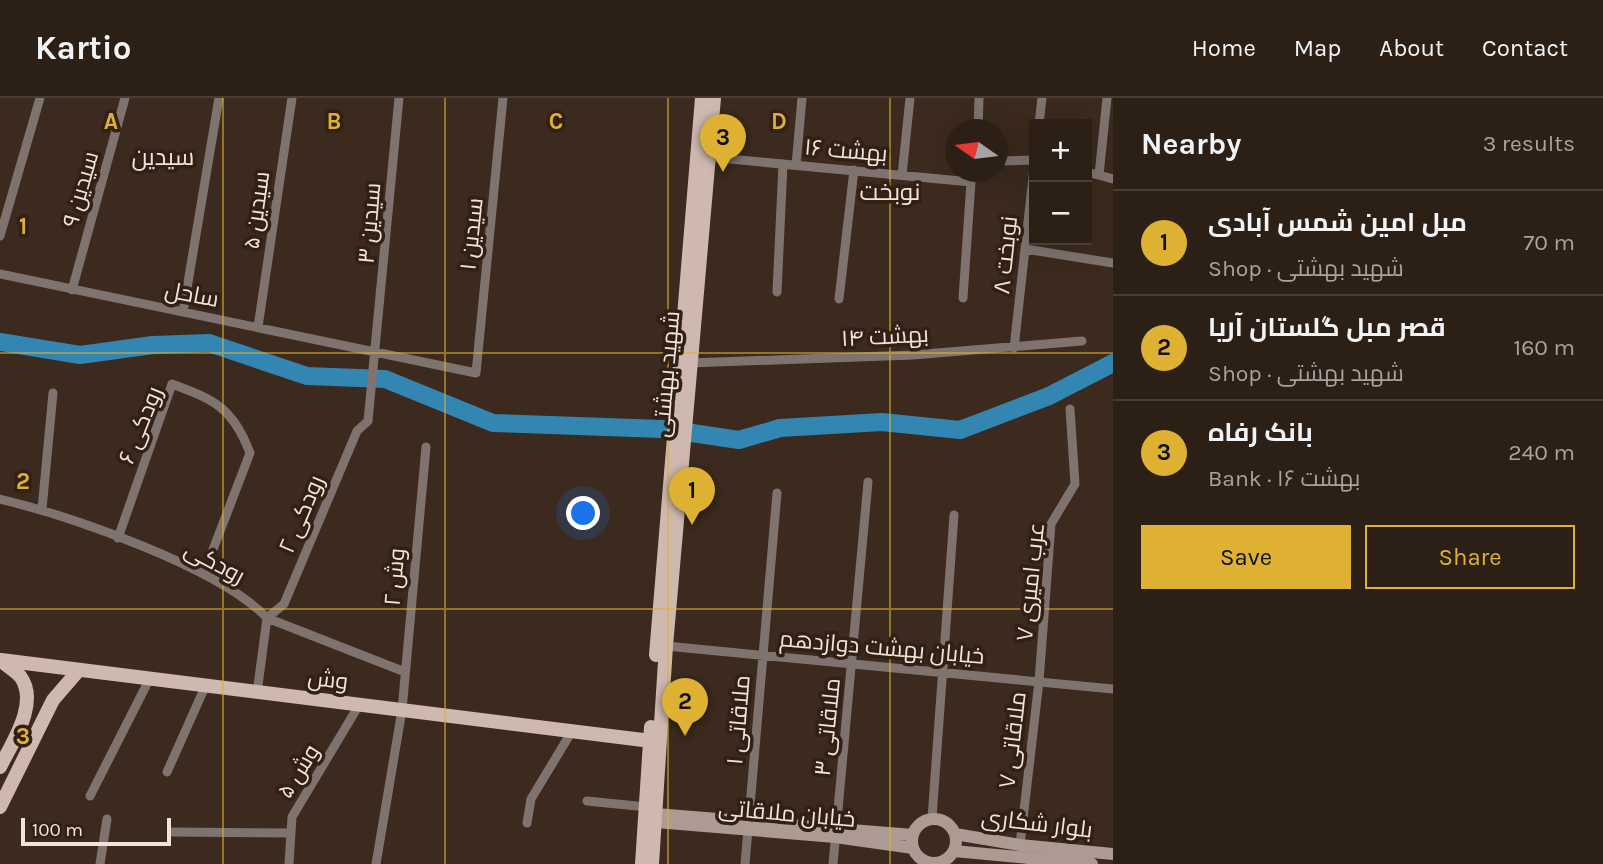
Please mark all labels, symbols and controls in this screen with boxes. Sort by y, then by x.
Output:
text: Kartio [35,29,131,67]
text: Home [1192,34,1256,62]
text: Map [1294,34,1341,62]
text: About [1379,34,1444,62]
text: Contact [1482,34,1568,62]
text: A [104,108,118,135]
text: B [327,108,341,135]
text: C [549,108,563,135]
text: D [771,108,787,135]
pin: 3 [700,114,746,172]
north arrow [945,119,1008,182]
map controls [1029,119,1092,245]
button: + [1029,119,1092,182]
text: Nearby [1141,126,1241,162]
text: 3 results [1483,130,1575,157]
street label: ۱۶ بهشت [803,133,889,168]
district label: سیدین [132,143,194,171]
street label: ۹ سیدین [57,148,104,230]
street label: سیدین ۵ [238,169,275,251]
district label: نوبخت [860,178,920,206]
street label: سیدین ۳ [353,181,386,265]
button: − [1029,182,1092,245]
street label: سیدین ۱ [454,196,489,272]
text: مبل امین شمس آبادی [1208,207,1467,238]
text: 1 [19,213,27,240]
street label: ۸ نوبخت [988,215,1023,295]
text: 1 [1160,229,1168,256]
text: 70 m [1524,229,1575,256]
text: Shop · شهید بهشتی [1208,255,1404,282]
street label: ساحل [163,276,221,313]
street label: شهید بهشتی [648,310,685,438]
text: قصر مبل گلستان آریا [1208,312,1446,343]
street label: بهشت ۱۴ [841,321,930,352]
text: 2 [1157,334,1171,361]
text: 160 m [1514,334,1575,361]
text: Shop · شهید بهشتی [1208,360,1404,387]
street label: رودکی ۶ [113,383,168,468]
text: بانک رفاه [1208,417,1313,448]
text: 3 [1157,439,1171,466]
text: 240 m [1508,439,1575,466]
text: Bank · ۱۶ بهشت [1208,465,1360,492]
pin: 1 [669,467,715,525]
text: 2 [16,468,30,495]
street label: رودکی ۲ [273,471,330,557]
your location [566,496,600,530]
street label: ۷ عرب امیری [1011,521,1050,643]
button: Save [1141,525,1351,589]
button: Share [1365,525,1575,589]
street label: رودکی [180,535,250,589]
street label: وش ۲ [379,547,410,607]
street label: خیابان بهشت دوازدهم [778,625,986,672]
street label: وش [306,664,350,695]
street label: ملاقاتی ۱ [721,674,756,766]
street label: ملاقاتی ۳ [809,677,846,777]
pin: 2 [662,678,708,736]
street label: ۷ ملاقاتی [993,690,1032,790]
text: 3 [16,723,30,750]
street label: وش ۵ [271,739,325,803]
street label: خیابان ملاقاتی [717,794,857,833]
street label: بلوار شکاری [980,803,1094,844]
scale bar [21,815,172,847]
text: 100 m [32,819,83,841]

